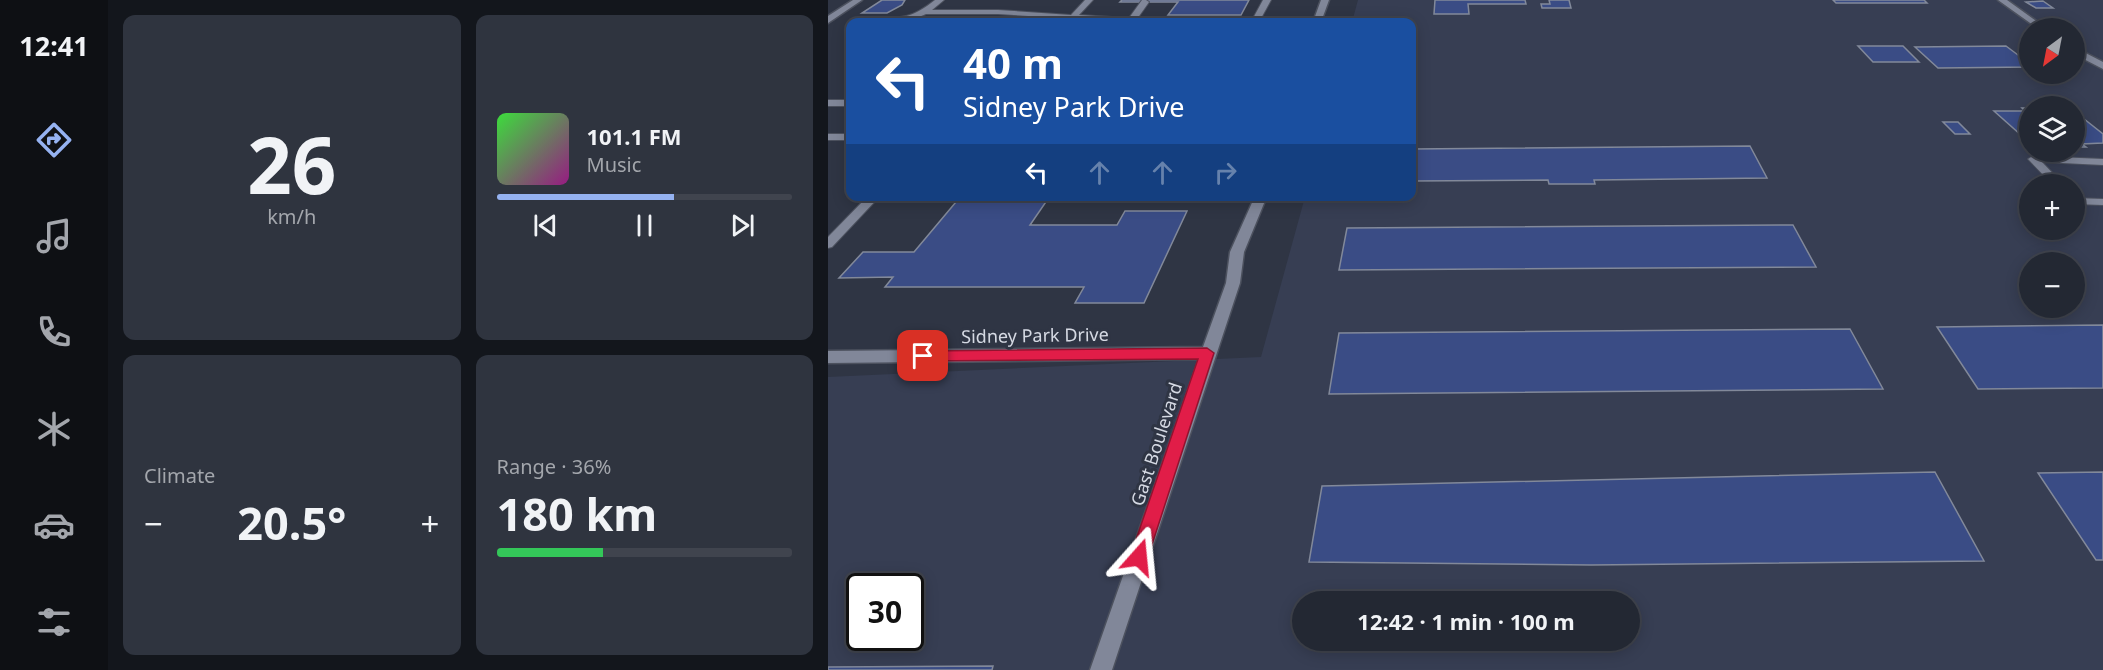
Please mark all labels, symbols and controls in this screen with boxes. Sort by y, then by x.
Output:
north arrow [2019,18,2085,84]
map controls [2019,18,2085,318]
text: 12:41 [19,27,89,64]
text: 40 m [963,34,1063,91]
icon: left [864,42,942,120]
text: Sidney Park Drive [963,88,1184,125]
button: layers [2019,96,2085,162]
text: 26 [247,111,336,217]
icon: directions [33,119,75,161]
text: 101.1 FM [587,121,682,151]
text: Music [587,151,641,178]
icon: left [1020,156,1053,189]
icon: ahead [1083,156,1116,189]
icon: ahead [1146,156,1179,189]
icon: right [1209,156,1242,189]
button: + [2019,174,2085,240]
text: km/h [267,203,316,230]
icon: previous [529,209,562,242]
icon: pause [628,209,661,242]
icon: next [726,209,759,242]
icon: music [33,215,75,257]
button: − [2019,252,2085,318]
icon: phone [33,311,75,353]
street label: Sidney Park Drive [961,322,1109,348]
pin [897,330,948,381]
icon: arrive [906,339,939,372]
street label: Gast Boulevard [1125,379,1187,509]
icon: climate [33,408,75,450]
text: Range · 36% [497,453,611,480]
text: Climate [144,462,215,489]
text: 180 km [497,483,657,544]
text: 20.5° [237,492,346,553]
text: − [144,501,163,546]
text: + [421,501,439,546]
icon: car [33,504,75,546]
position arrow [1107,525,1171,589]
speed limit sign: 30 [846,573,924,651]
icon: filters [33,601,75,643]
text: 12:42 · 1 min · 100 m [1357,606,1575,636]

